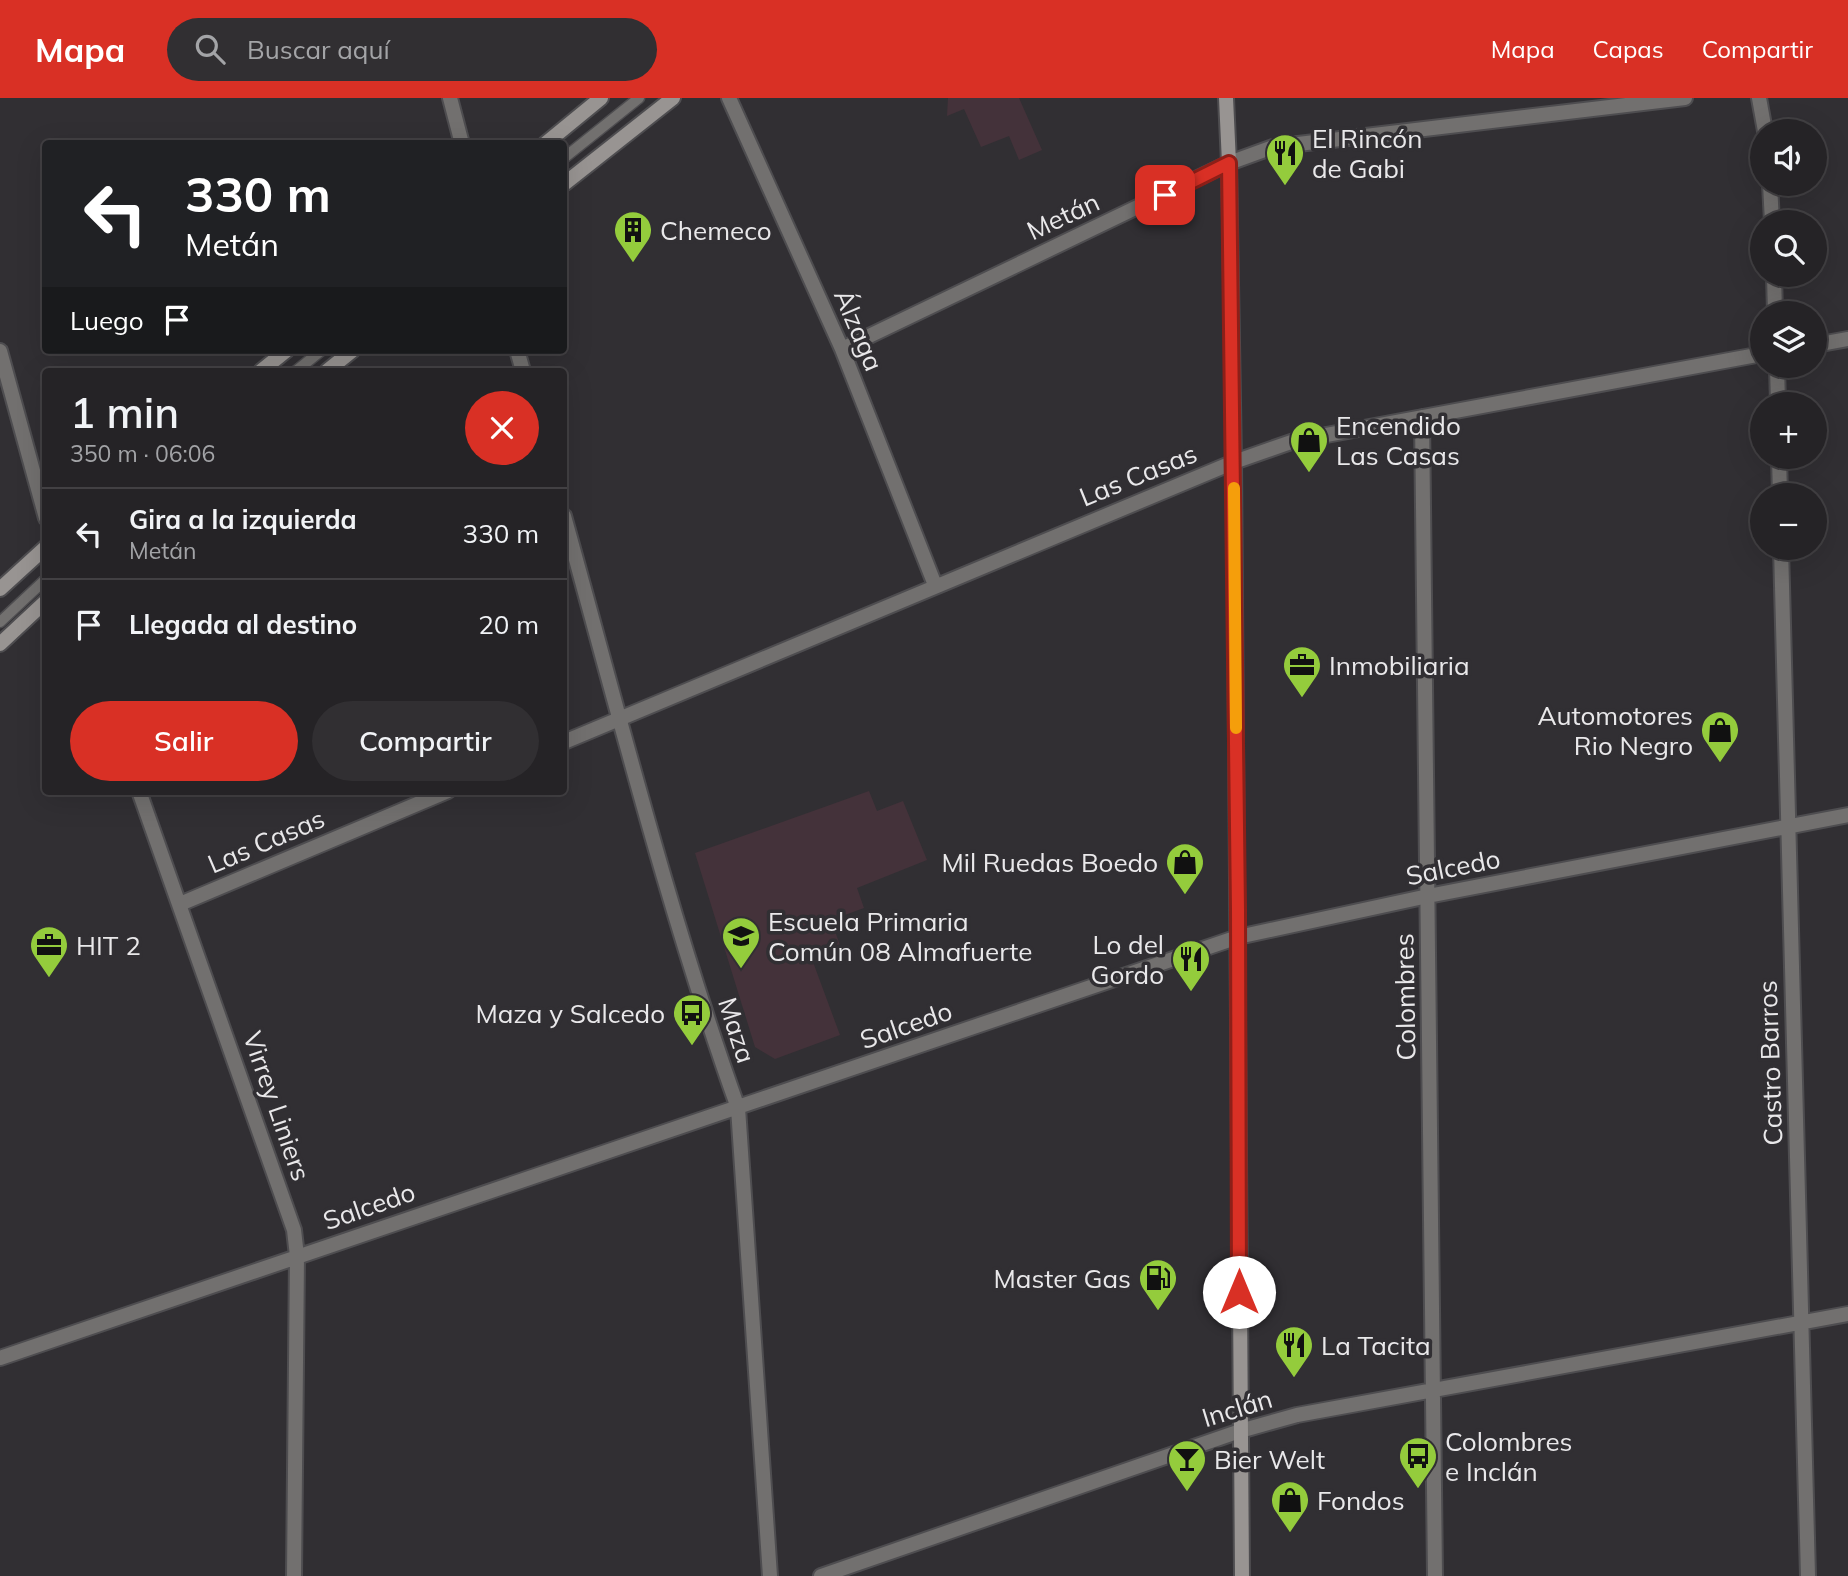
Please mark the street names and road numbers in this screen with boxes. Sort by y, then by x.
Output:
street label: Metán [1021,185,1105,247]
street label: Álzaga [827,284,891,376]
street label: Las Casas [1074,437,1202,513]
street label: Las Casas [203,802,329,880]
street label: Salcedo [1403,842,1503,892]
street label: Colombres [1387,933,1423,1061]
street label: Castro Barros [1751,980,1789,1146]
street label: Maza [711,993,763,1067]
street label: Salcedo [856,994,956,1056]
street label: Virrey Liniers [236,1027,318,1185]
street label: Salcedo [319,1175,419,1237]
street label: Inclán [1198,1382,1276,1434]

